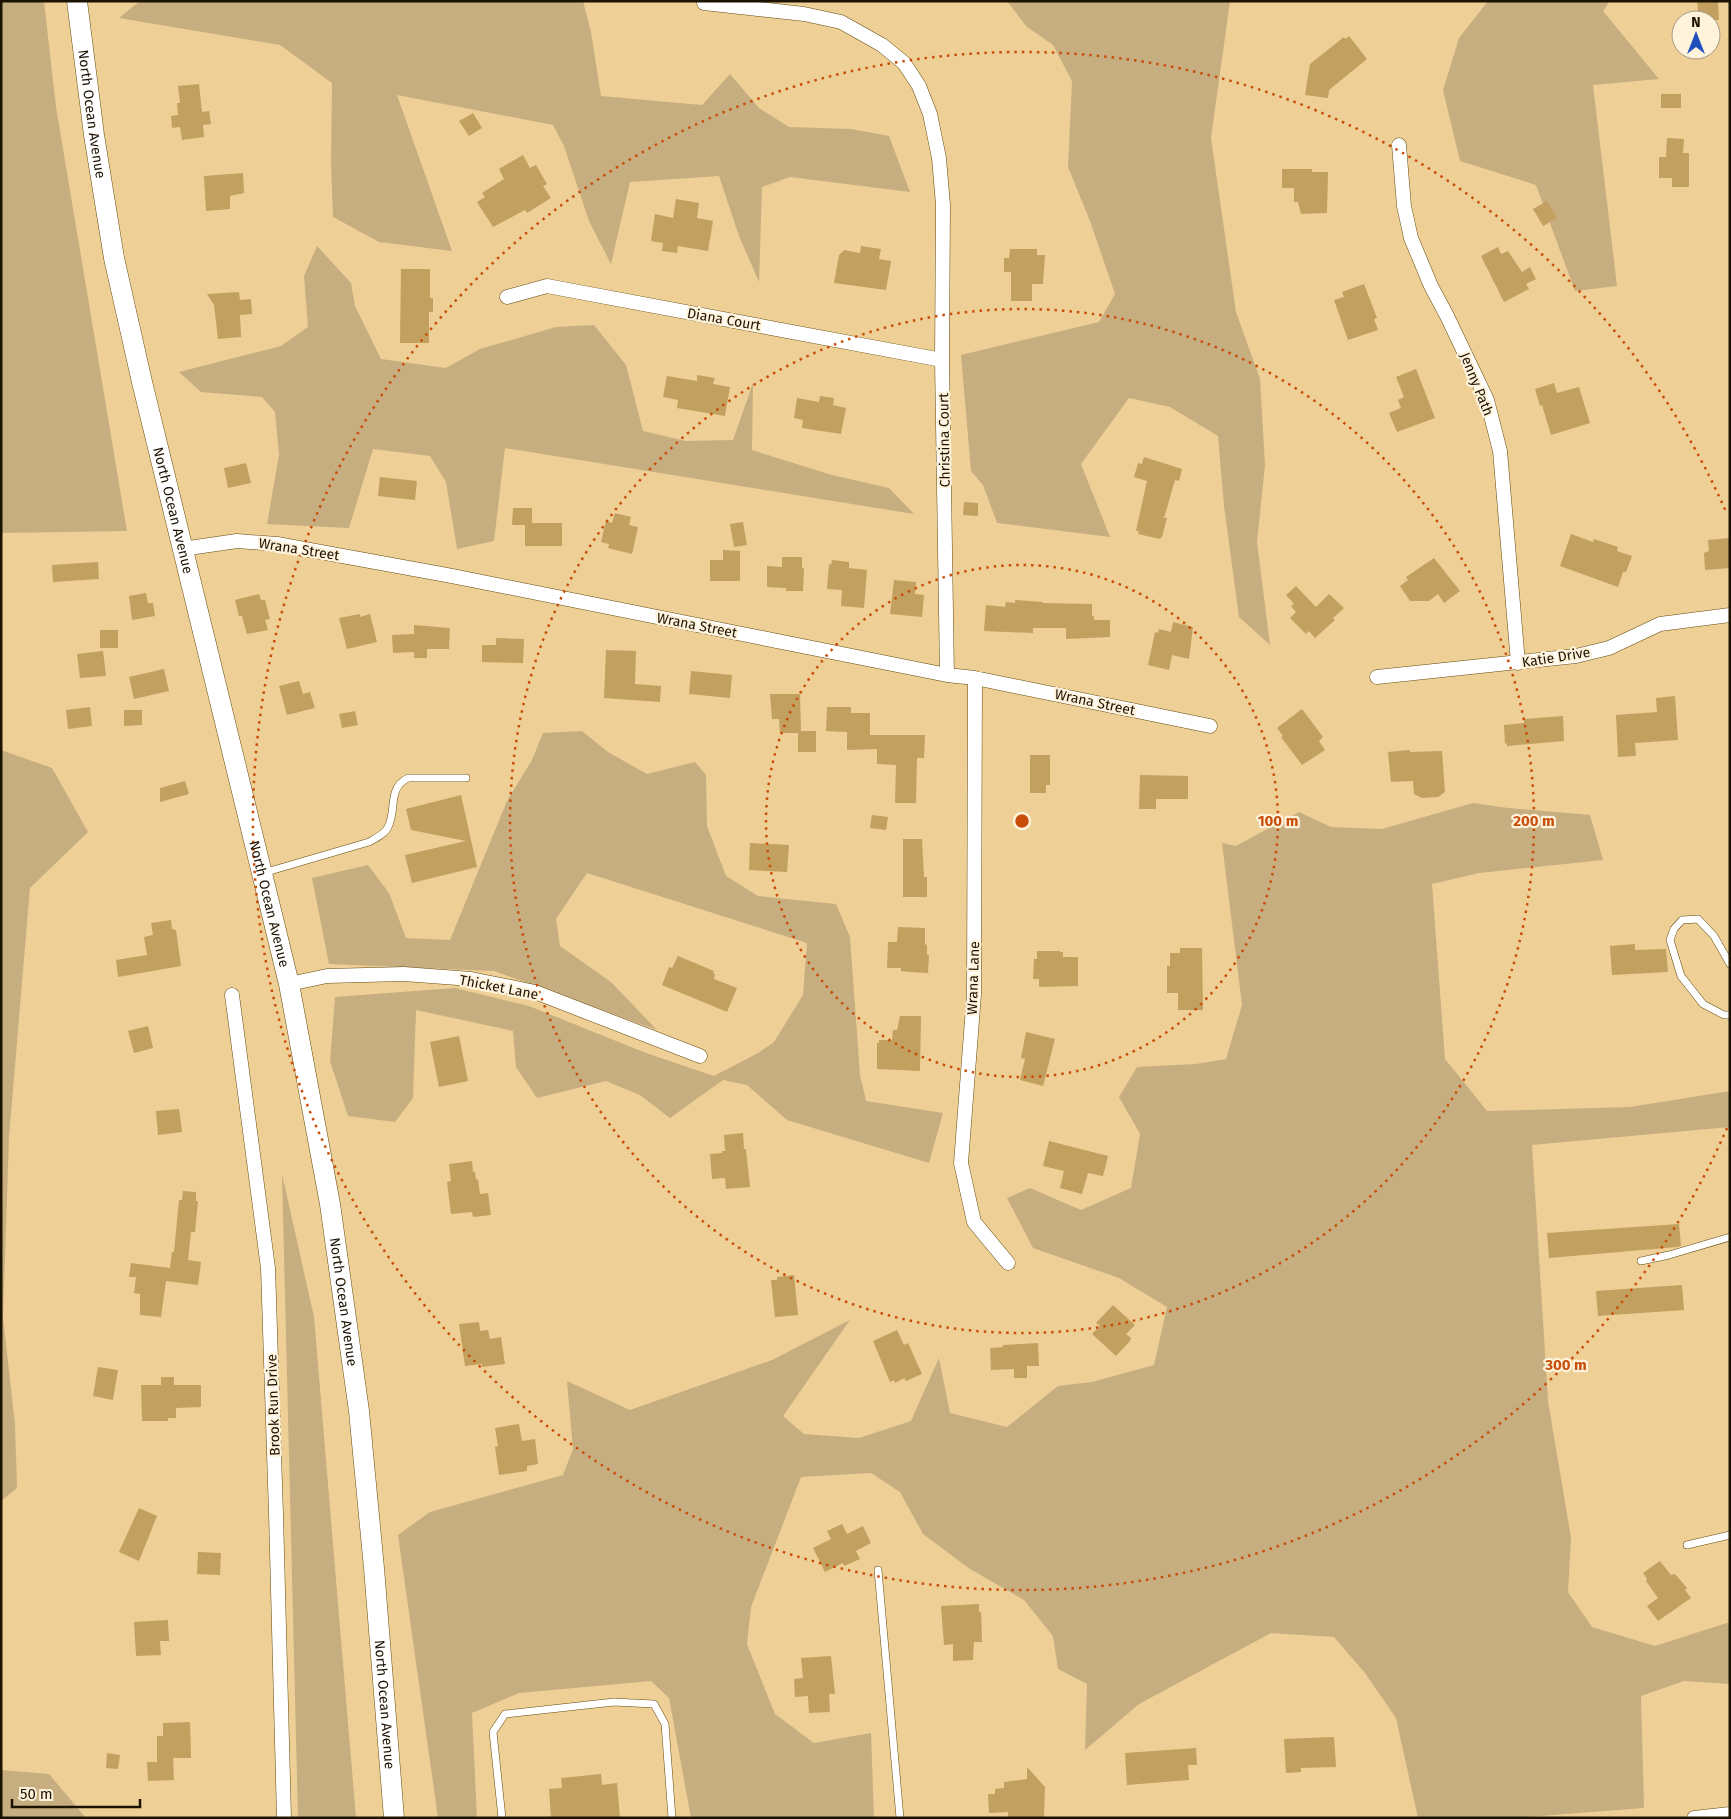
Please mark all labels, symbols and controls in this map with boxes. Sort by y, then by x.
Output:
north arrow [1671,10,1721,60]
text: N [1691,14,1701,31]
street label: North Ocean Avenue [74,49,109,180]
street label: Diana Court [686,305,763,334]
street label: Jenny Path [1456,350,1497,418]
street label: Christina Court [935,392,954,487]
street label: North Ocean Avenue [149,445,197,576]
street label: Wrana Street [257,535,341,564]
street label: Wrana Street [655,609,739,642]
street label: Katie Drive [1521,644,1591,671]
street label: Wrana Street [1053,686,1137,719]
centre of rings [1013,812,1031,830]
text: 100 m [1258,812,1298,830]
text: 200 m [1513,812,1555,830]
street label: North Ocean Avenue [245,839,293,969]
street label: Wrana Lane [964,941,983,1015]
street label: Thicket Lane [458,972,540,1003]
street label: North Ocean Avenue [326,1236,361,1367]
street label: Brook Run Drive [263,1354,284,1456]
text: 300 m [1544,1356,1587,1374]
street label: North Ocean Avenue [371,1639,398,1770]
scale bar [12,1776,140,1808]
text: 50 m [20,1785,53,1803]

